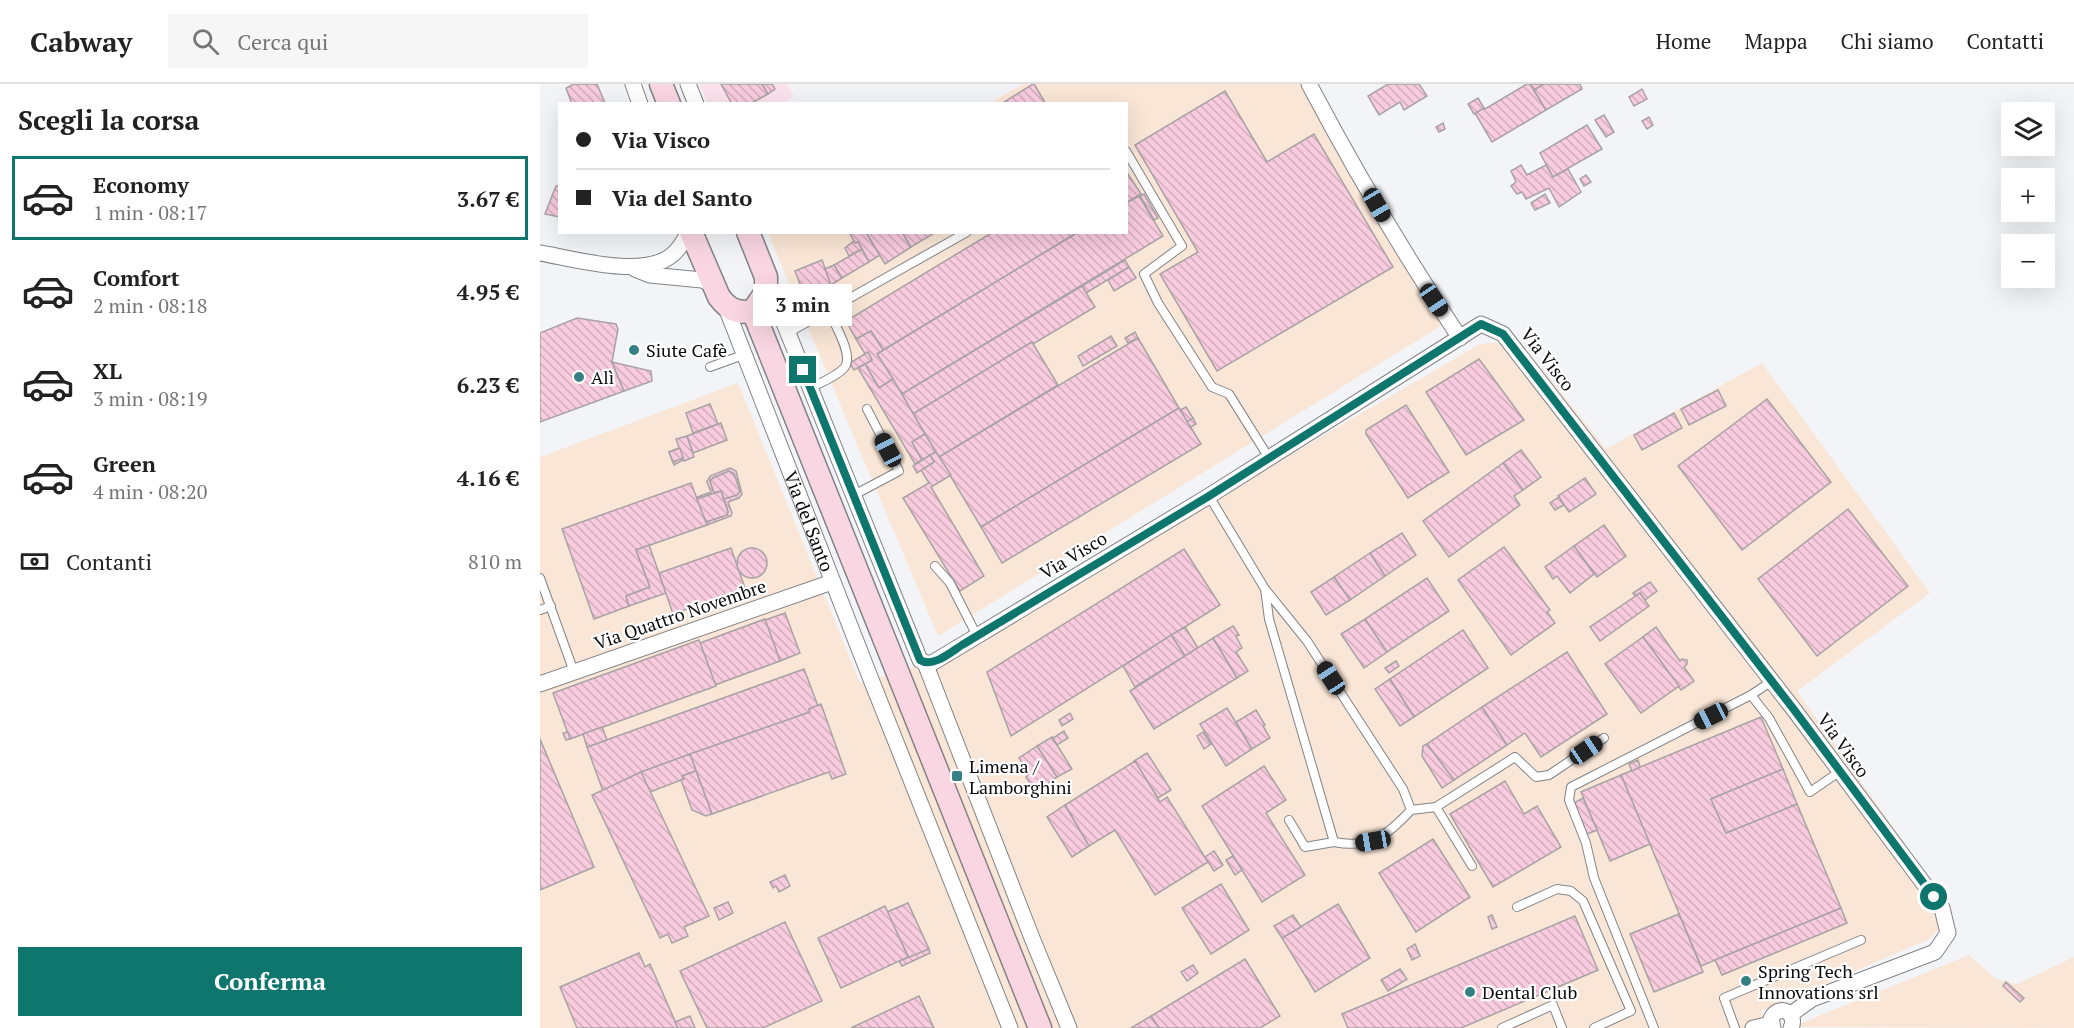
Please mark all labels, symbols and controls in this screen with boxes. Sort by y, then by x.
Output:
search box [168,14,588,68]
text: Cabway [30,23,132,60]
icon: search [189,25,222,58]
text: Cerca qui [237,27,328,56]
text: Home [1656,27,1711,55]
text: Mappa [1744,27,1808,55]
text: Chi siamo [1841,27,1934,55]
text: Contatti [1967,27,2044,55]
text: Scegli la corsa [18,102,200,138]
map controls [2001,102,2055,288]
button: layers [2001,102,2055,156]
text: Via Visco [612,125,710,154]
button: + [2001,168,2055,222]
text: Economy [93,170,189,199]
icon: car [21,171,75,225]
text: Via del Santo [612,183,752,212]
text: 3.67 € [457,184,519,213]
car [1360,185,1394,225]
text: 1 min · 08:17 [93,199,207,226]
button: − [2001,234,2055,288]
text: Comfort [93,263,179,292]
icon: car [21,264,75,318]
text: 4.95 € [457,277,519,306]
car [1416,280,1452,320]
callout: 3 min [754,283,852,325]
text: 3 min [775,291,830,318]
text: 2 min · 08:18 [93,292,207,319]
street label: Via Visco [1516,322,1580,396]
place label: Siute Cafè [646,338,727,362]
marker: Siute Cafè [627,343,641,357]
text: XL [93,356,122,385]
route end [789,356,816,383]
icon: car [21,357,75,411]
place label: Alì [591,365,614,389]
text: 6.23 € [457,370,519,399]
marker: Alì [572,370,586,384]
text: 3 min · 08:19 [93,385,207,412]
car [872,430,904,470]
text: Green [93,449,156,478]
icon: car [21,450,75,504]
text: 4.16 € [457,463,519,492]
street label: Via del Santo [779,467,840,575]
text: 4 min · 08:20 [93,478,207,505]
street label: Via Visco [1035,526,1111,584]
icon: cash [18,545,51,578]
text: Contanti [66,547,152,576]
text: 810 m [468,548,522,575]
street label: Via Quattro Novembre [591,573,769,655]
car [1314,658,1348,698]
car [1691,700,1731,732]
street label: Via Visco [1812,708,1876,782]
car [1566,732,1606,768]
place label: Limena / Lamborghini [969,754,1072,799]
marker: Limena / Lamborghini [950,769,964,783]
car [1354,829,1392,853]
route start [1920,883,1947,910]
button: Conferma [18,947,522,1016]
place label: Spring Tech Innovations srl [1758,959,1879,1004]
marker: Spring Tech Innovations srl [1739,974,1753,988]
place label: Dental Club [1482,980,1577,1004]
marker: Dental Club [1463,985,1477,999]

